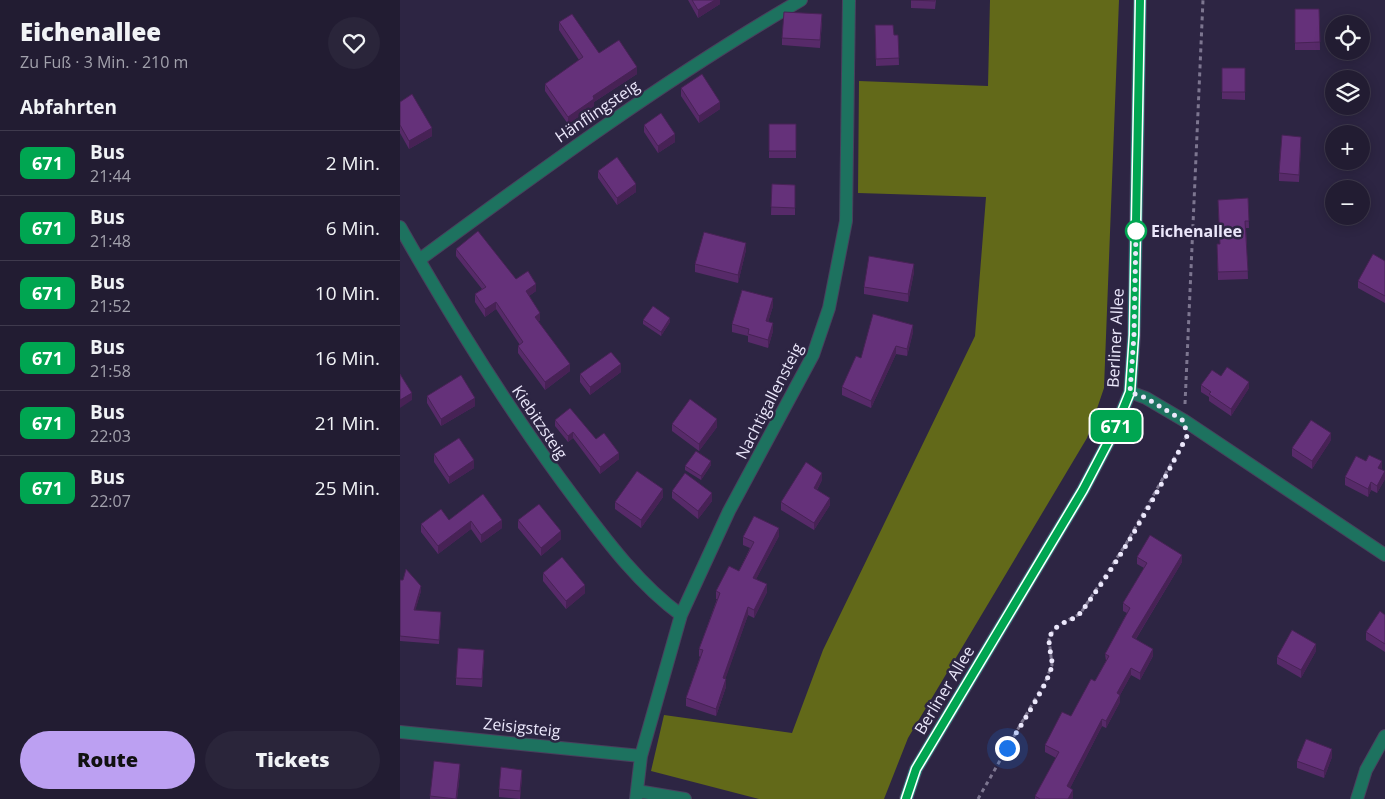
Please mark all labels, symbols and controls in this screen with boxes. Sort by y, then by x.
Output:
text: Eichenallee [20,15,161,48]
map controls [1325,15,1370,225]
button: locate [1325,15,1370,60]
button: heart [328,17,380,69]
text: Zu Fuß · 3 Min. · 210 m [20,51,188,73]
button: layers [1325,70,1370,115]
street label: Hänflingsteig [550,74,644,147]
text: Abfahrten [20,94,117,120]
button: + [1325,125,1370,170]
text: Bus [90,139,125,165]
text: 2 Min. [326,150,380,176]
text: 671 [32,151,63,175]
text: 21:44 [90,165,131,187]
button: − [1325,180,1370,225]
text: Bus [90,204,125,230]
text: 6 Min. [326,215,380,241]
text: 671 [32,216,63,240]
marker: Eichenallee [1125,220,1147,242]
place label: Eichenallee [1151,220,1242,242]
text: 21:48 [90,230,131,252]
text: Bus [90,269,125,295]
text: 10 Min. [315,280,380,306]
text: 671 [32,281,63,305]
street label: Berliner Allee [1101,288,1129,388]
text: 21:52 [90,295,131,317]
text: Bus [90,334,125,360]
street label: Nachtigallensteig [730,339,808,463]
text: 16 Min. [315,345,380,371]
text: 671 [32,346,63,370]
text: 21:58 [90,360,131,382]
street label: Kiebitzsteig [507,381,573,464]
text: Bus [90,399,125,425]
text: 21 Min. [315,410,380,436]
line badge: 671 [1087,410,1145,442]
text: 671 [32,411,63,435]
text: 671 [1101,414,1131,438]
text: 22:03 [90,425,131,447]
text: Bus [90,464,125,490]
text: 25 Min. [315,475,380,501]
text: 671 [32,476,63,500]
text: 22:07 [90,490,131,512]
street label: Berliner Allee [909,642,979,738]
street label: Zeisigsteig [482,712,562,742]
button: Route [20,731,195,789]
button: Tickets [205,731,380,789]
your location [995,736,1020,761]

